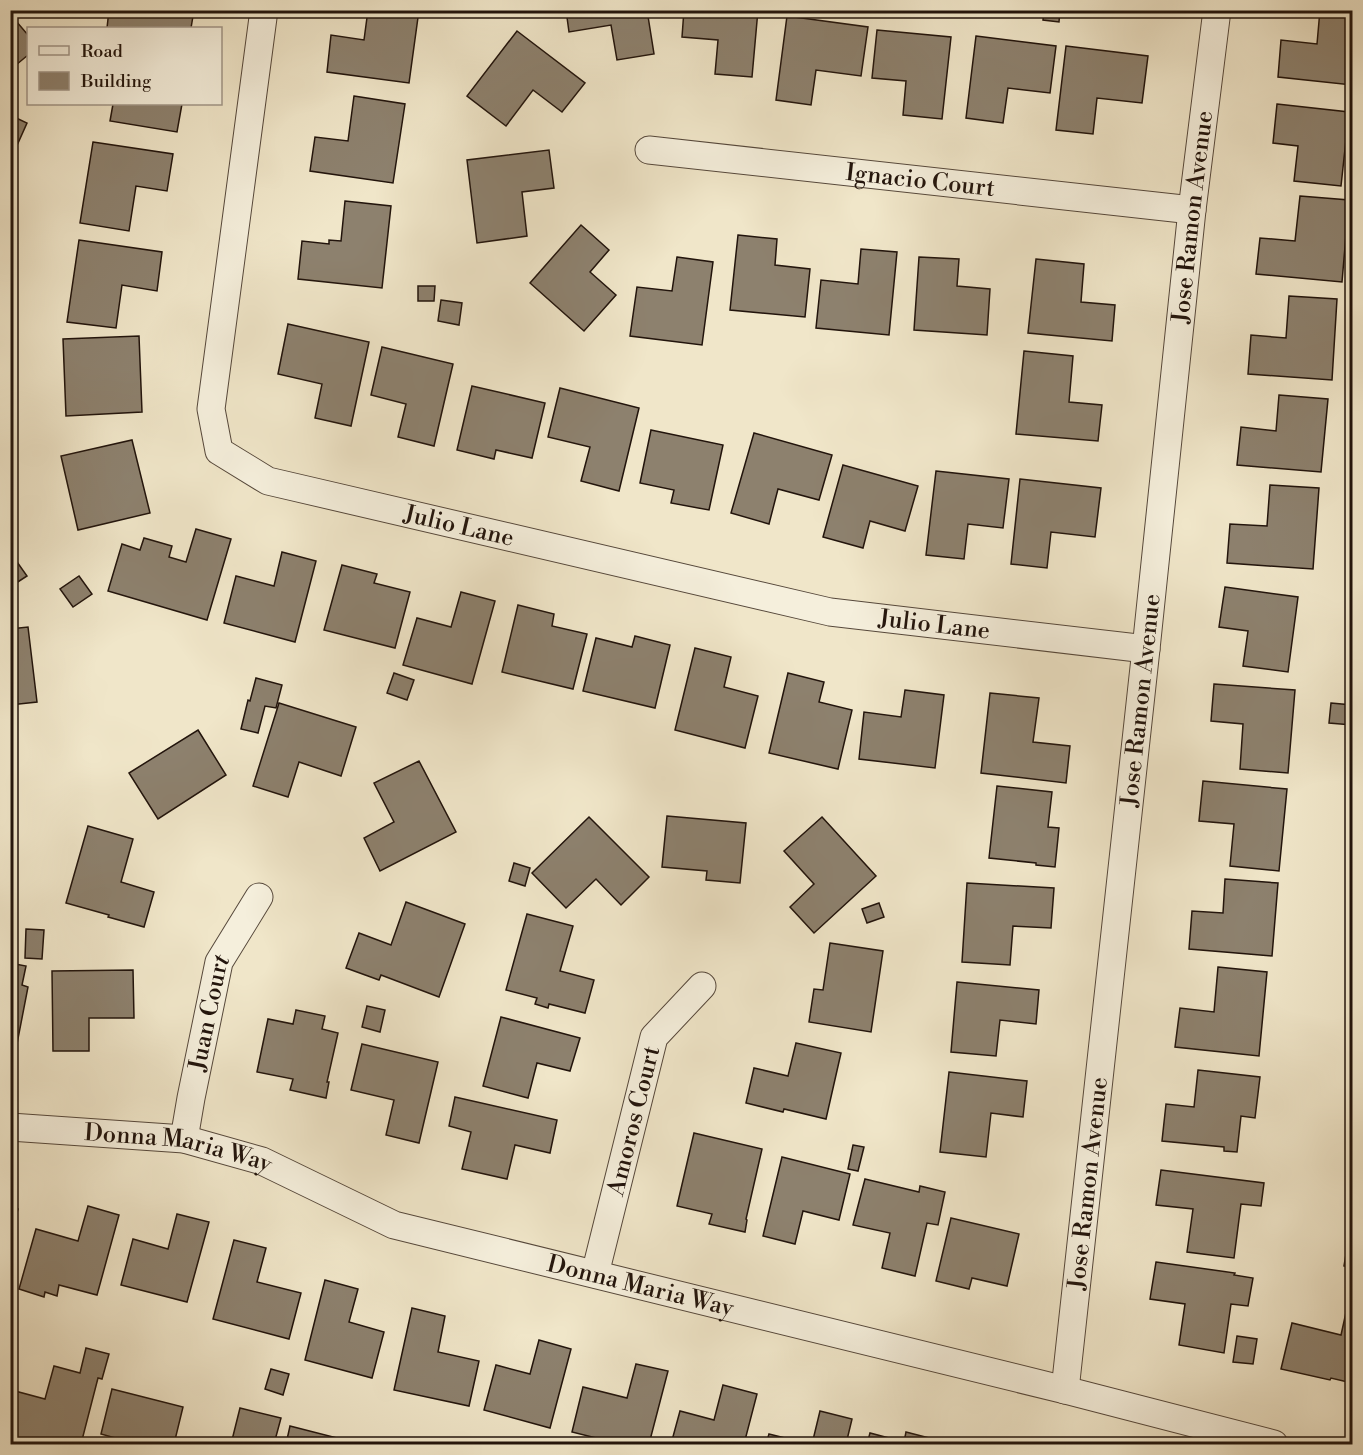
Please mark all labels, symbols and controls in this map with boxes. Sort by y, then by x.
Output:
legend [27,27,222,105]
text: Road [81,40,124,63]
text: Building [80,70,152,93]
street label: Jose Ramon Avenue [1166,109,1220,326]
street label: Ignacio Court [844,158,997,204]
street label: Julio Lane [400,499,517,554]
street label: Jose Ramon Avenue [1115,592,1168,809]
street label: Julio Lane [876,604,992,647]
street label: Juan Court [183,948,237,1075]
street label: Amoros Court [601,1042,667,1200]
street label: Jose Ramon Avenue [1062,1076,1115,1292]
street label: Donna Maria Way [83,1118,277,1180]
street label: Donna Maria Way [544,1249,737,1324]

